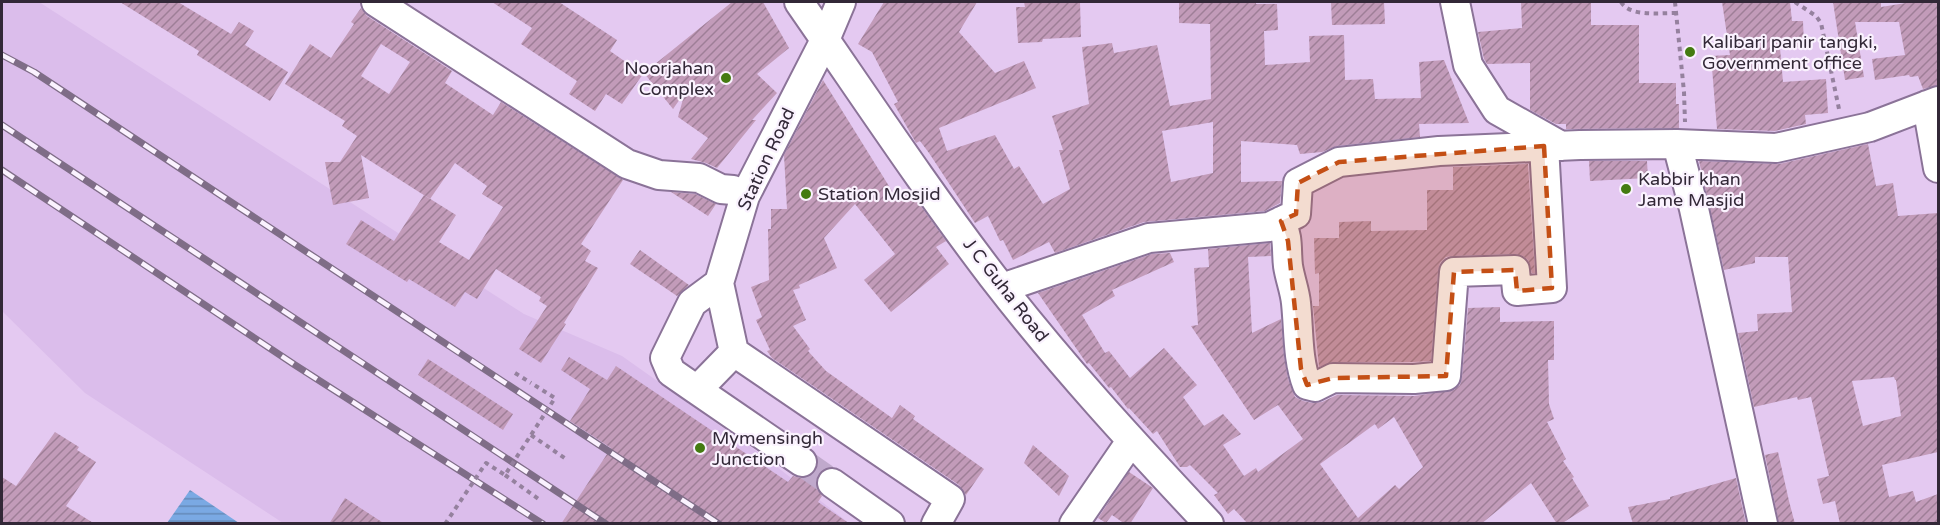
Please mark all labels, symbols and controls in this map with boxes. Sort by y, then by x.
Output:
place label: Kalibari panir tangki, Government office [1702,31,1877,74]
marker: Kalibari panir tangki, Government office [1683,45,1697,59]
place label: Noorjahan Complex [624,57,714,100]
marker: Noorjahan Complex [719,71,733,85]
street label: Station Road [733,104,799,214]
place label: Kabbir khan Jame Masjid [1638,168,1744,211]
marker: Kabbir khan Jame Masjid [1619,182,1633,196]
place label: Station Mosjid [818,183,941,205]
marker: Station Mosjid [799,187,813,201]
street label: J C Guha Road [959,234,1053,346]
place label: Mymensingh Junction [712,427,823,470]
marker: Mymensingh Junction [693,441,707,455]

